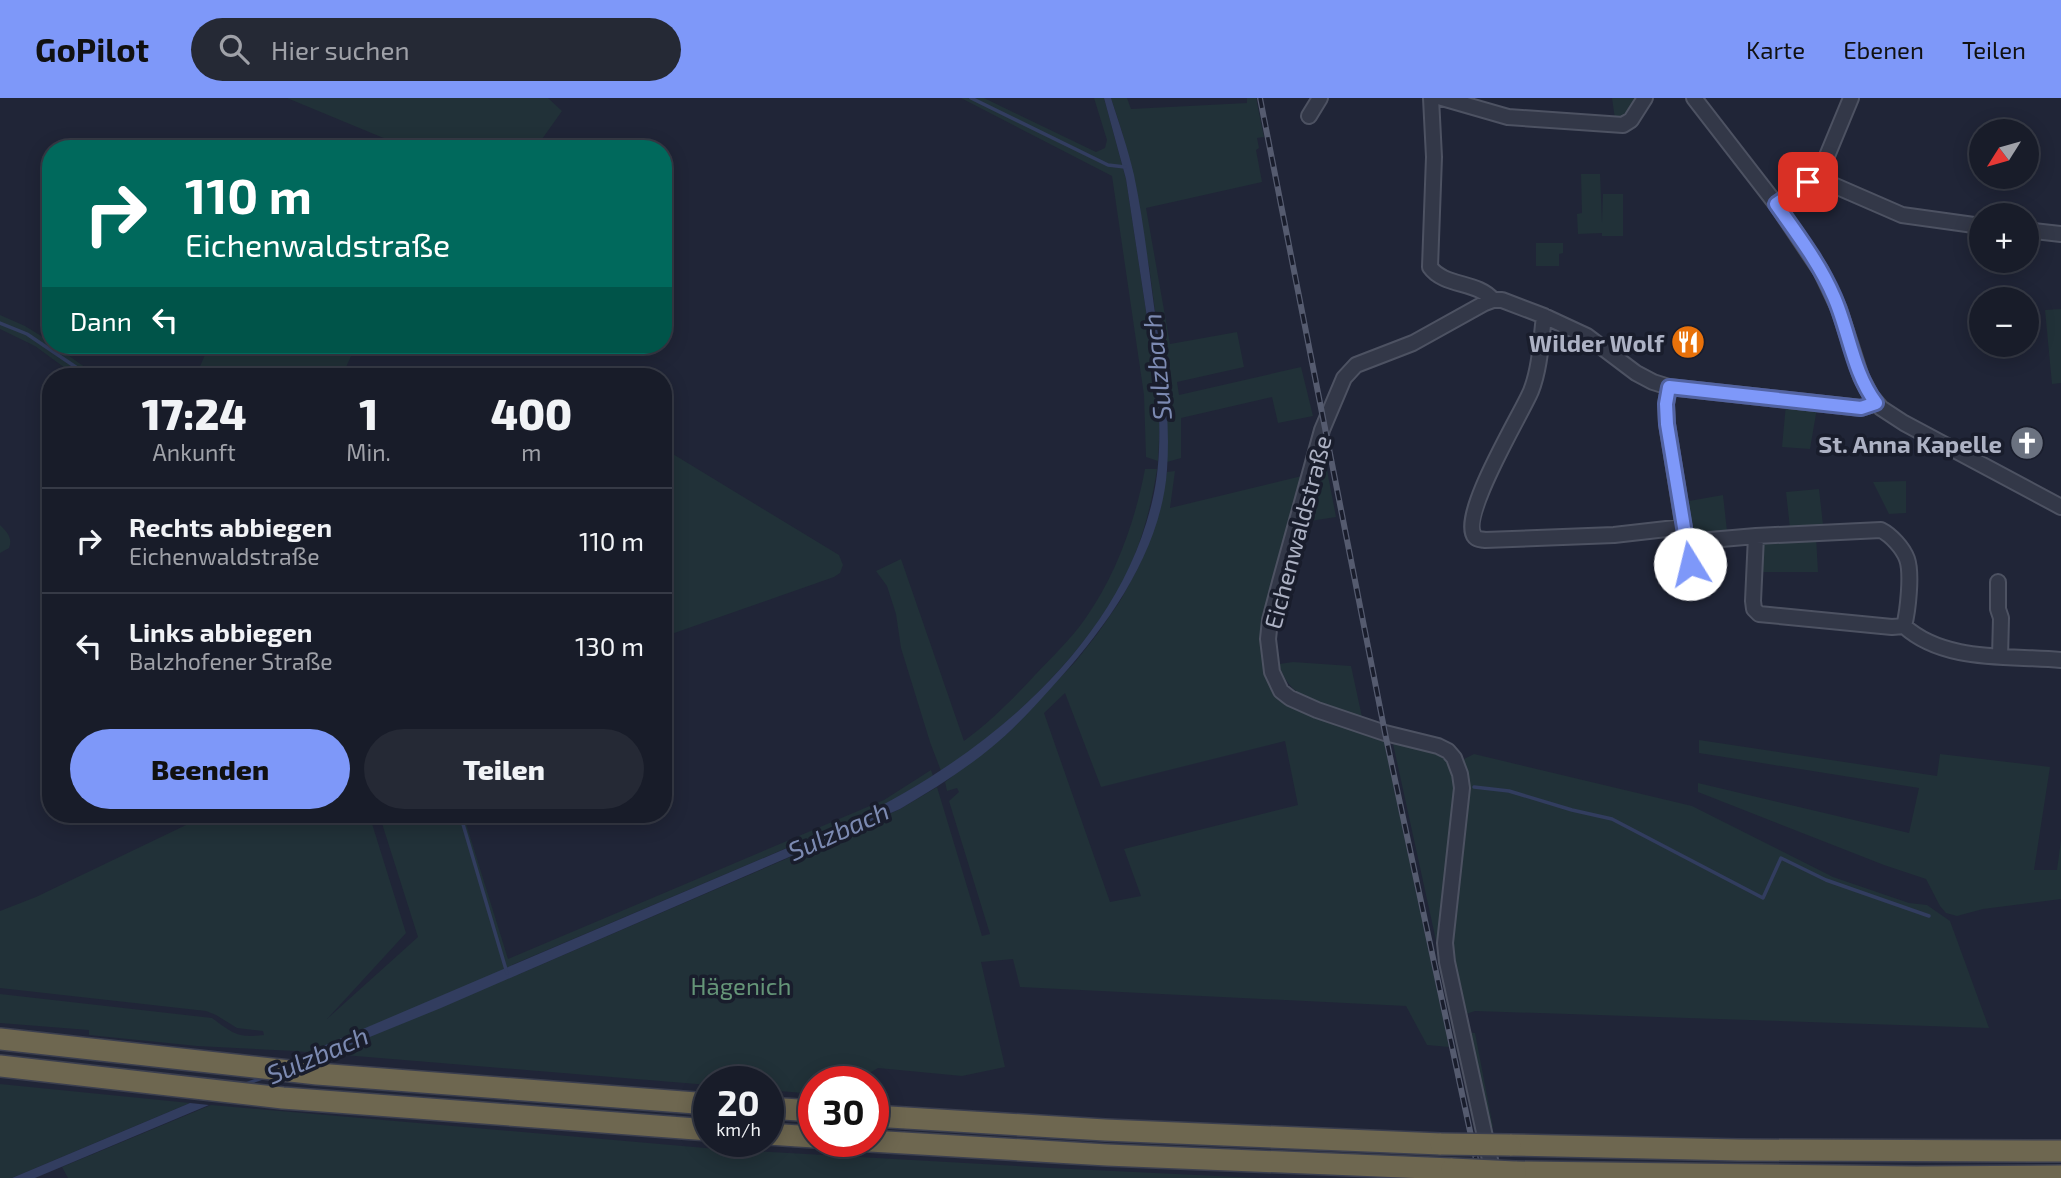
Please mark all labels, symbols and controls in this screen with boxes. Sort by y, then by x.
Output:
search box [191,18,681,81]
text: GoPilot [35,29,149,69]
icon: search [215,30,253,68]
text: Hier suchen [271,34,409,65]
text: Karte [1746,35,1805,64]
text: Ebenen [1843,35,1924,64]
text: Teilen [1962,35,2026,64]
north arrow [1969,119,2039,189]
map controls [1969,119,2039,357]
pin [1778,152,1838,212]
icon: arrive [1789,163,1827,201]
text: 110 m [185,165,312,224]
icon: right [70,168,161,259]
button: + [1969,203,2039,273]
text: Eichenwaldstraße [185,225,450,263]
button: − [1969,287,2039,357]
icon: left [146,301,184,339]
text: Dann [70,305,132,336]
water label: Sulzbach [1135,312,1177,422]
restaurant icon: Wilder Wolf [1669,323,1707,361]
place label: Wilder Wolf [1529,328,1665,357]
text: 17:24 [142,388,247,438]
text: 1 [359,388,378,438]
text: 400 [491,388,572,438]
church icon: St. Anna Kapelle [2008,424,2046,462]
place label: St. Anna Kapelle [1818,429,2002,458]
street label: Eichenwaldstraße [1257,432,1337,632]
text: Ankunft [153,438,236,466]
text: Min. [346,438,391,466]
text: m [521,438,542,466]
text: Rechts abbiegen [129,511,332,542]
icon: right [70,522,108,560]
text: 110 m [579,525,644,556]
position arrow [1653,527,1727,601]
text: Eichenwaldstraße [129,542,320,570]
text: Links abbiegen [129,616,313,647]
icon: left [70,627,108,665]
text: 130 m [575,630,644,661]
text: Balzhofener Straße [129,647,333,675]
button: Beenden [70,729,350,809]
button: Teilen [364,729,644,809]
water label: Sulzbach [783,794,893,866]
park label: Hägenich [691,971,791,1000]
water label: Sulzbach [261,1019,373,1089]
speed limit sign: 30 [798,1066,889,1157]
text: 20 [717,1081,760,1123]
text: km/h [716,1118,761,1140]

